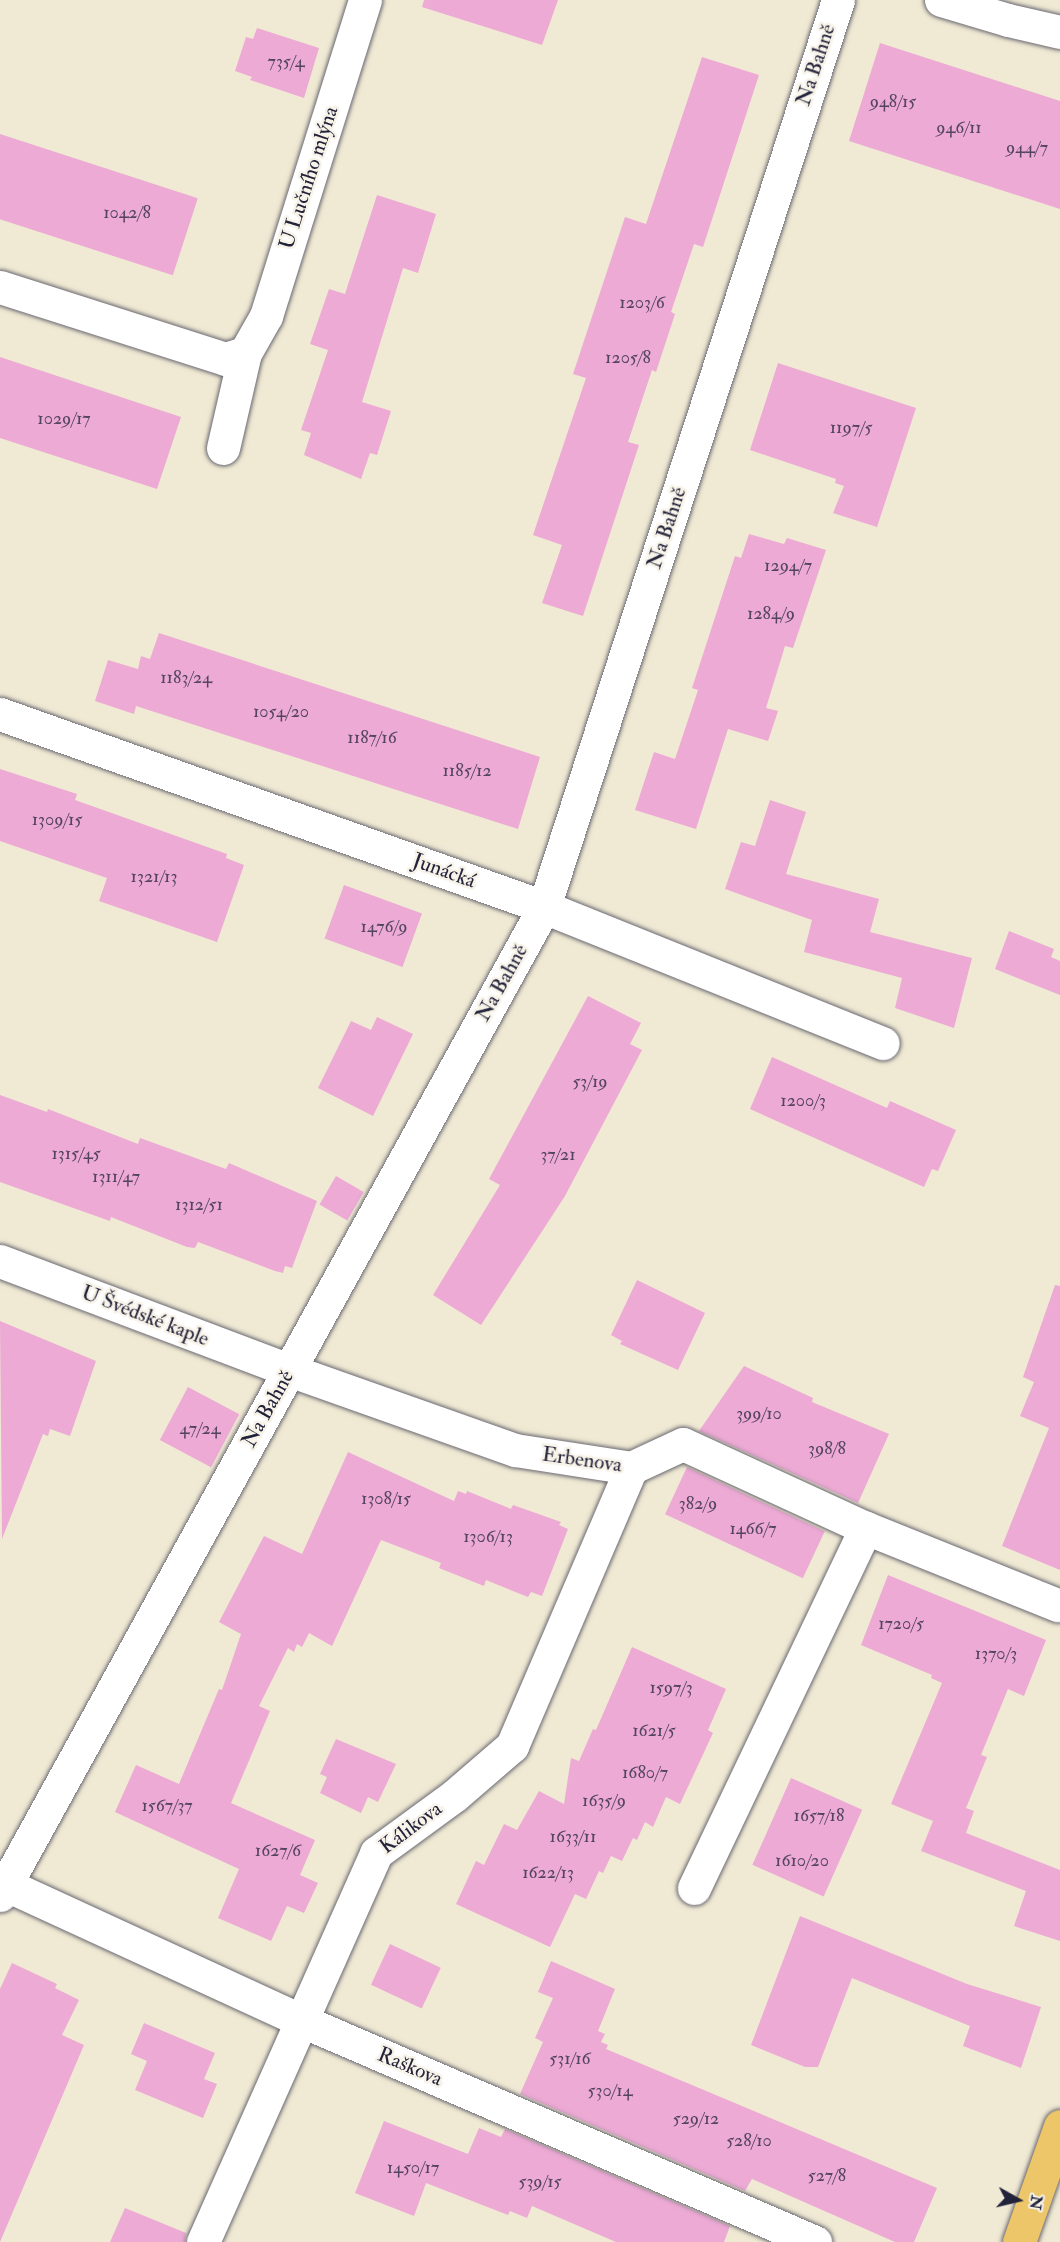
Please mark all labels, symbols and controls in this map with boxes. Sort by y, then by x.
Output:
street label: Na Bahně [791,21,841,109]
house number: 735/4 [268,51,304,73]
house number: 948/15 [870,91,916,113]
street label: U Lučního mlýna [274,103,344,253]
house number: 946/11 [936,117,982,139]
house number: 944/7 [1006,137,1048,159]
house number: 1042/8 [103,202,151,224]
house number: 1203/6 [619,292,665,314]
house number: 1205/8 [605,347,651,369]
house number: 1029/17 [37,408,91,430]
house number: 1197/5 [830,417,872,439]
street label: Na Bahně [642,484,692,572]
house number: 1294/7 [764,555,812,577]
house number: 1284/9 [747,603,795,625]
house number: 1183/24 [160,667,212,689]
house number: 1054/20 [253,701,309,723]
house number: 1187/16 [347,727,397,749]
house number: 1185/12 [442,760,492,782]
house number: 1309/15 [32,809,82,831]
street label: Junácká [409,848,479,894]
house number: 1321/13 [131,866,177,888]
house number: 1476/9 [361,916,407,938]
street label: Na Bahně [471,940,533,1026]
house number: 53/19 [572,1071,608,1093]
house number: 1200/3 [780,1090,826,1112]
house number: 1315/45 [51,1143,101,1165]
house number: 37/21 [540,1144,576,1166]
house number: 1311/47 [92,1166,140,1188]
house number: 1312/51 [175,1194,223,1216]
street label: U Švédské kaple [78,1280,212,1352]
street label: Na Bahně [237,1366,299,1452]
house number: 399/10 [736,1403,782,1425]
house number: 47/24 [180,1418,220,1440]
house number: 398/8 [808,1438,846,1460]
street label: Erbenova [540,1442,624,1478]
house number: 1308/15 [361,1488,411,1510]
house number: 382/9 [679,1493,717,1515]
house number: 1466/7 [729,1518,777,1540]
house number: 1306/13 [463,1526,513,1548]
house number: 1720/5 [878,1613,924,1635]
house number: 1370/3 [975,1643,1017,1665]
house number: 1597/3 [649,1677,693,1699]
house number: 1621/5 [632,1720,676,1742]
house number: 1680/7 [622,1762,668,1784]
house number: 1635/9 [582,1790,626,1812]
house number: 1567/37 [141,1795,193,1817]
street label: Kálikova [375,1796,447,1860]
house number: 1657/18 [794,1805,844,1827]
house number: 1633/11 [550,1826,596,1848]
house number: 1627/6 [255,1840,301,1862]
house number: 1610/20 [775,1850,829,1872]
house number: 1622/13 [522,1862,574,1884]
street label: Raškova [374,2042,446,2092]
house number: 531/16 [549,2048,591,2070]
house number: 530/14 [588,2080,632,2102]
house number: 529/12 [673,2108,719,2130]
house number: 528/10 [726,2130,772,2152]
house number: 1450/17 [387,2157,439,2179]
house number: 527/8 [808,2165,846,2187]
north arrow [988,2170,1048,2230]
house number: 539/15 [519,2171,561,2193]
text: N [1025,2194,1047,2211]

